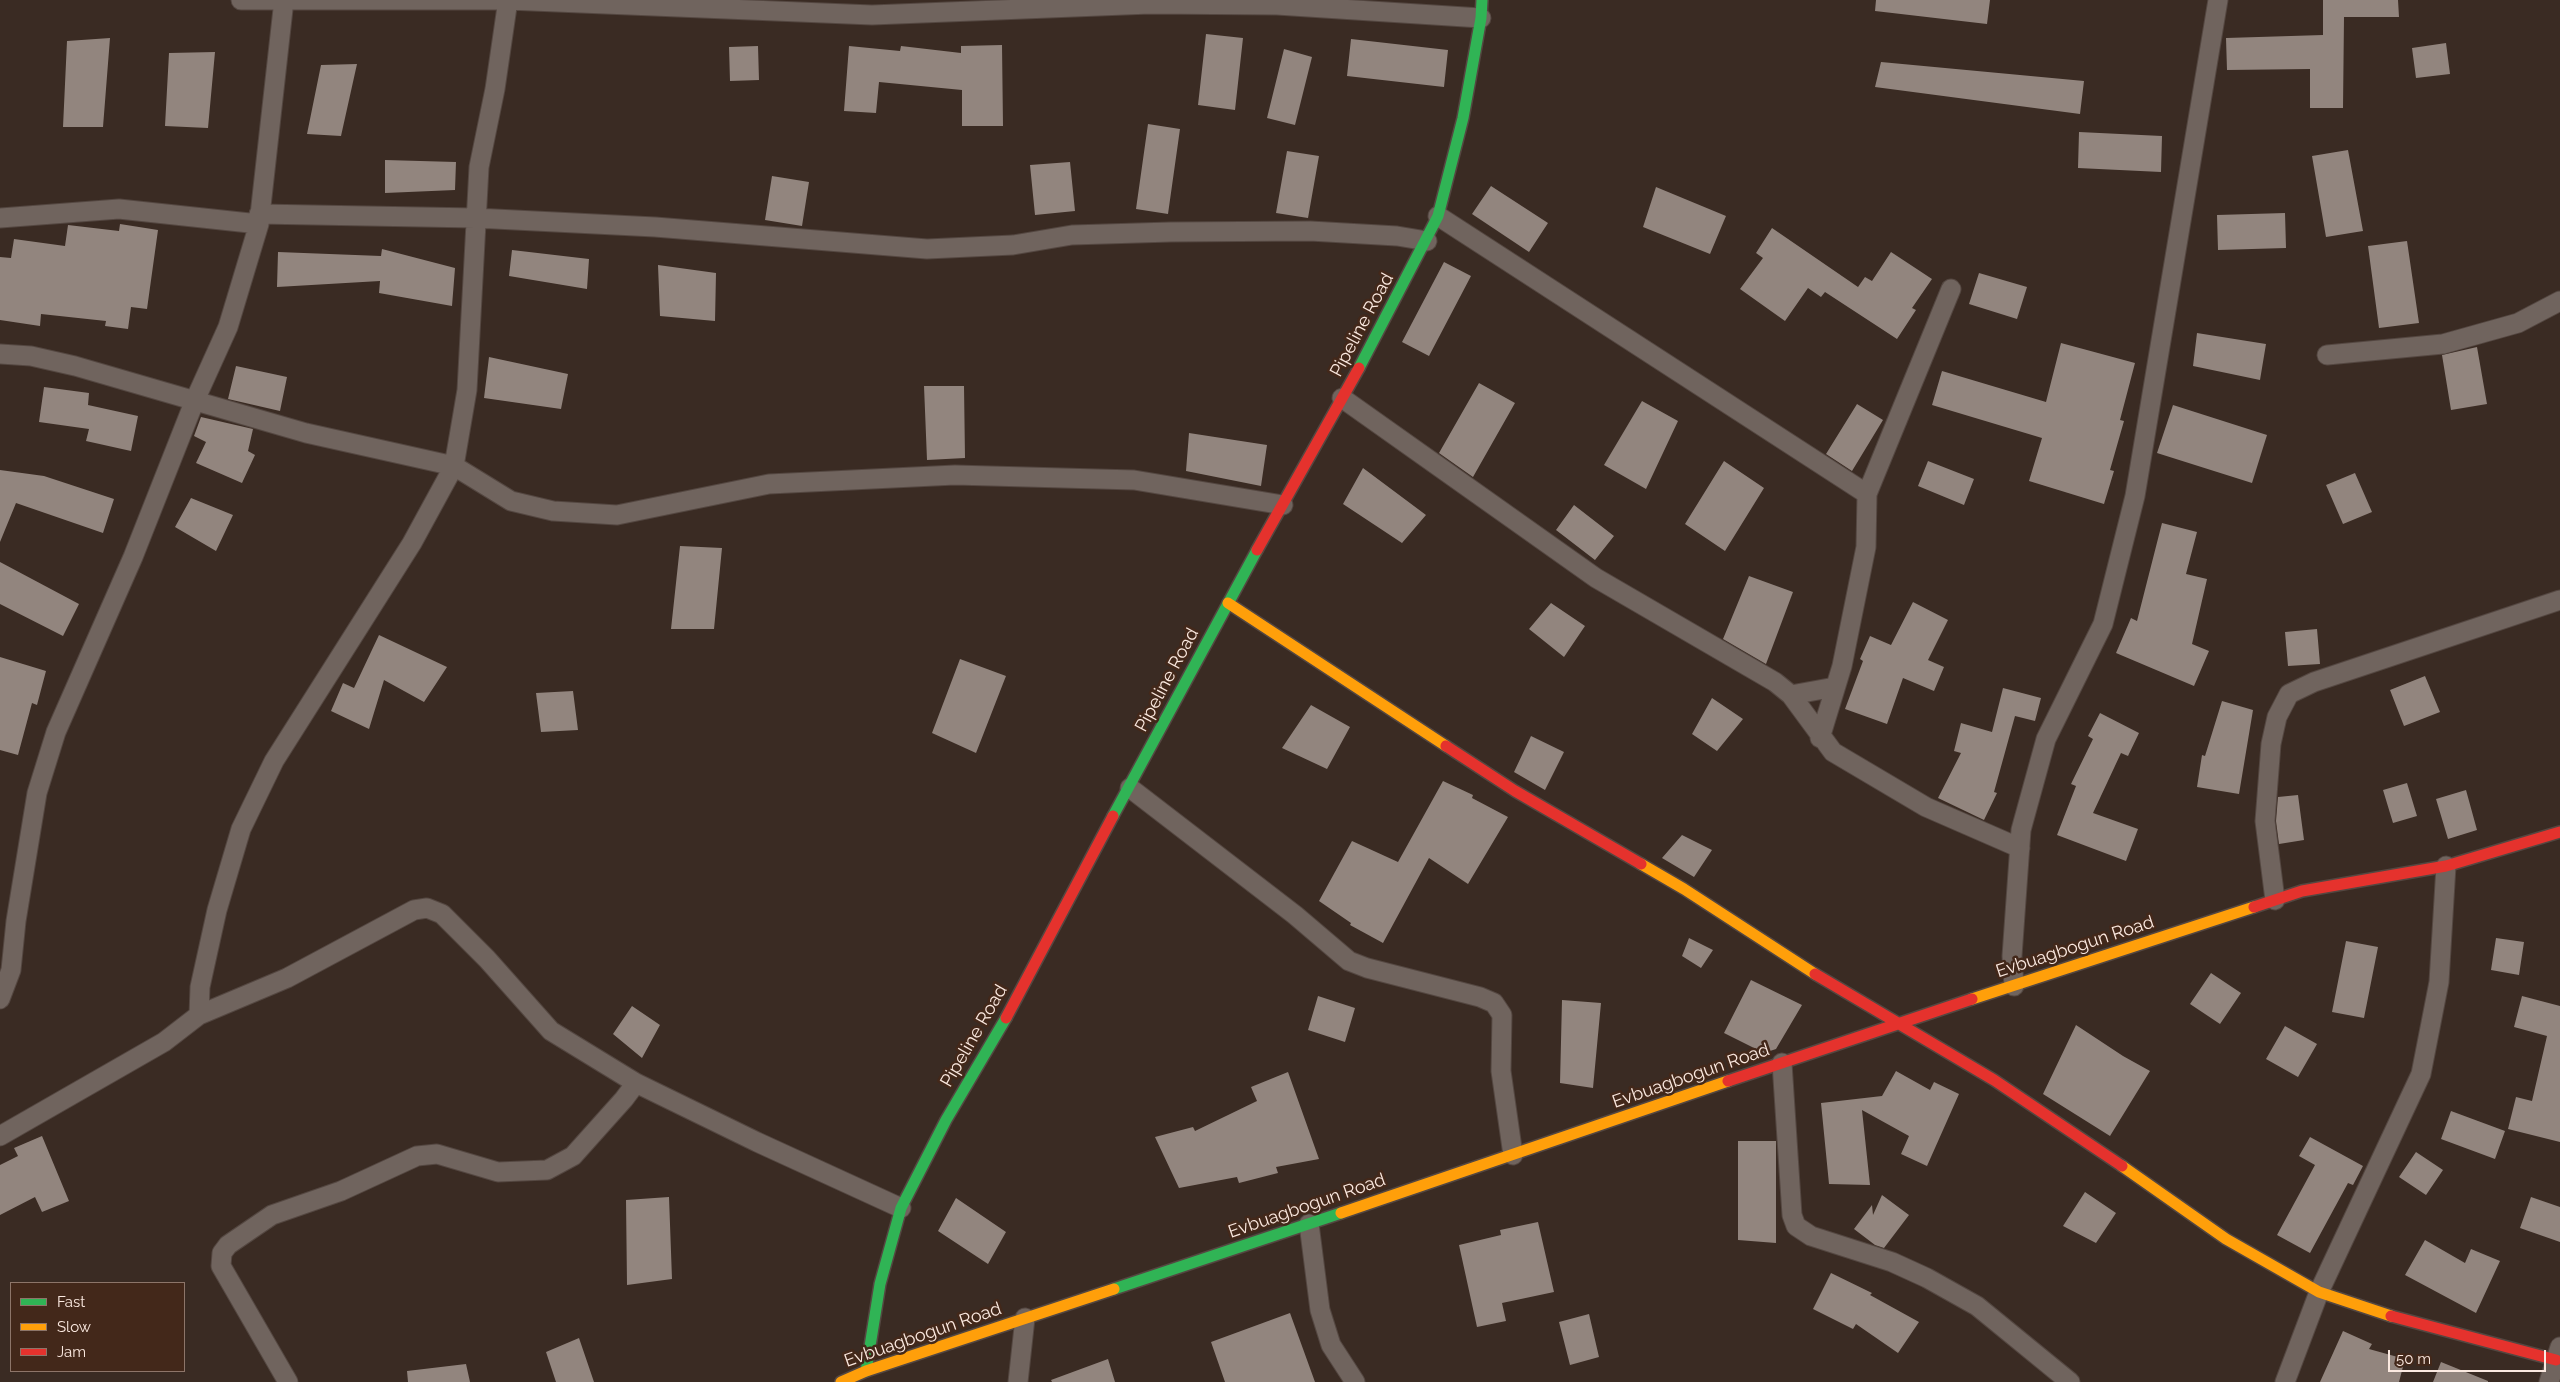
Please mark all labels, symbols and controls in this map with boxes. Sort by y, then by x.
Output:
street label: Pipeline Road [1326,269,1398,381]
street label: Pipeline Road [1131,624,1203,736]
street label: Evbuagbogun Road [1993,911,2157,983]
street label: Pipeline Road [936,981,1012,1091]
street label: Evbuagbogun Road [1610,1039,1772,1113]
street label: Evbuagbogun Road [1226,1169,1388,1243]
legend [10,1282,185,1372]
text: Fast [57,1293,85,1311]
street label: Evbuagbogun Road [842,1298,1004,1372]
text: Slow [57,1318,91,1336]
scale bar [2390,1340,2548,1372]
text: Jam [57,1343,86,1361]
text: 50 m [2396,1350,2431,1368]

